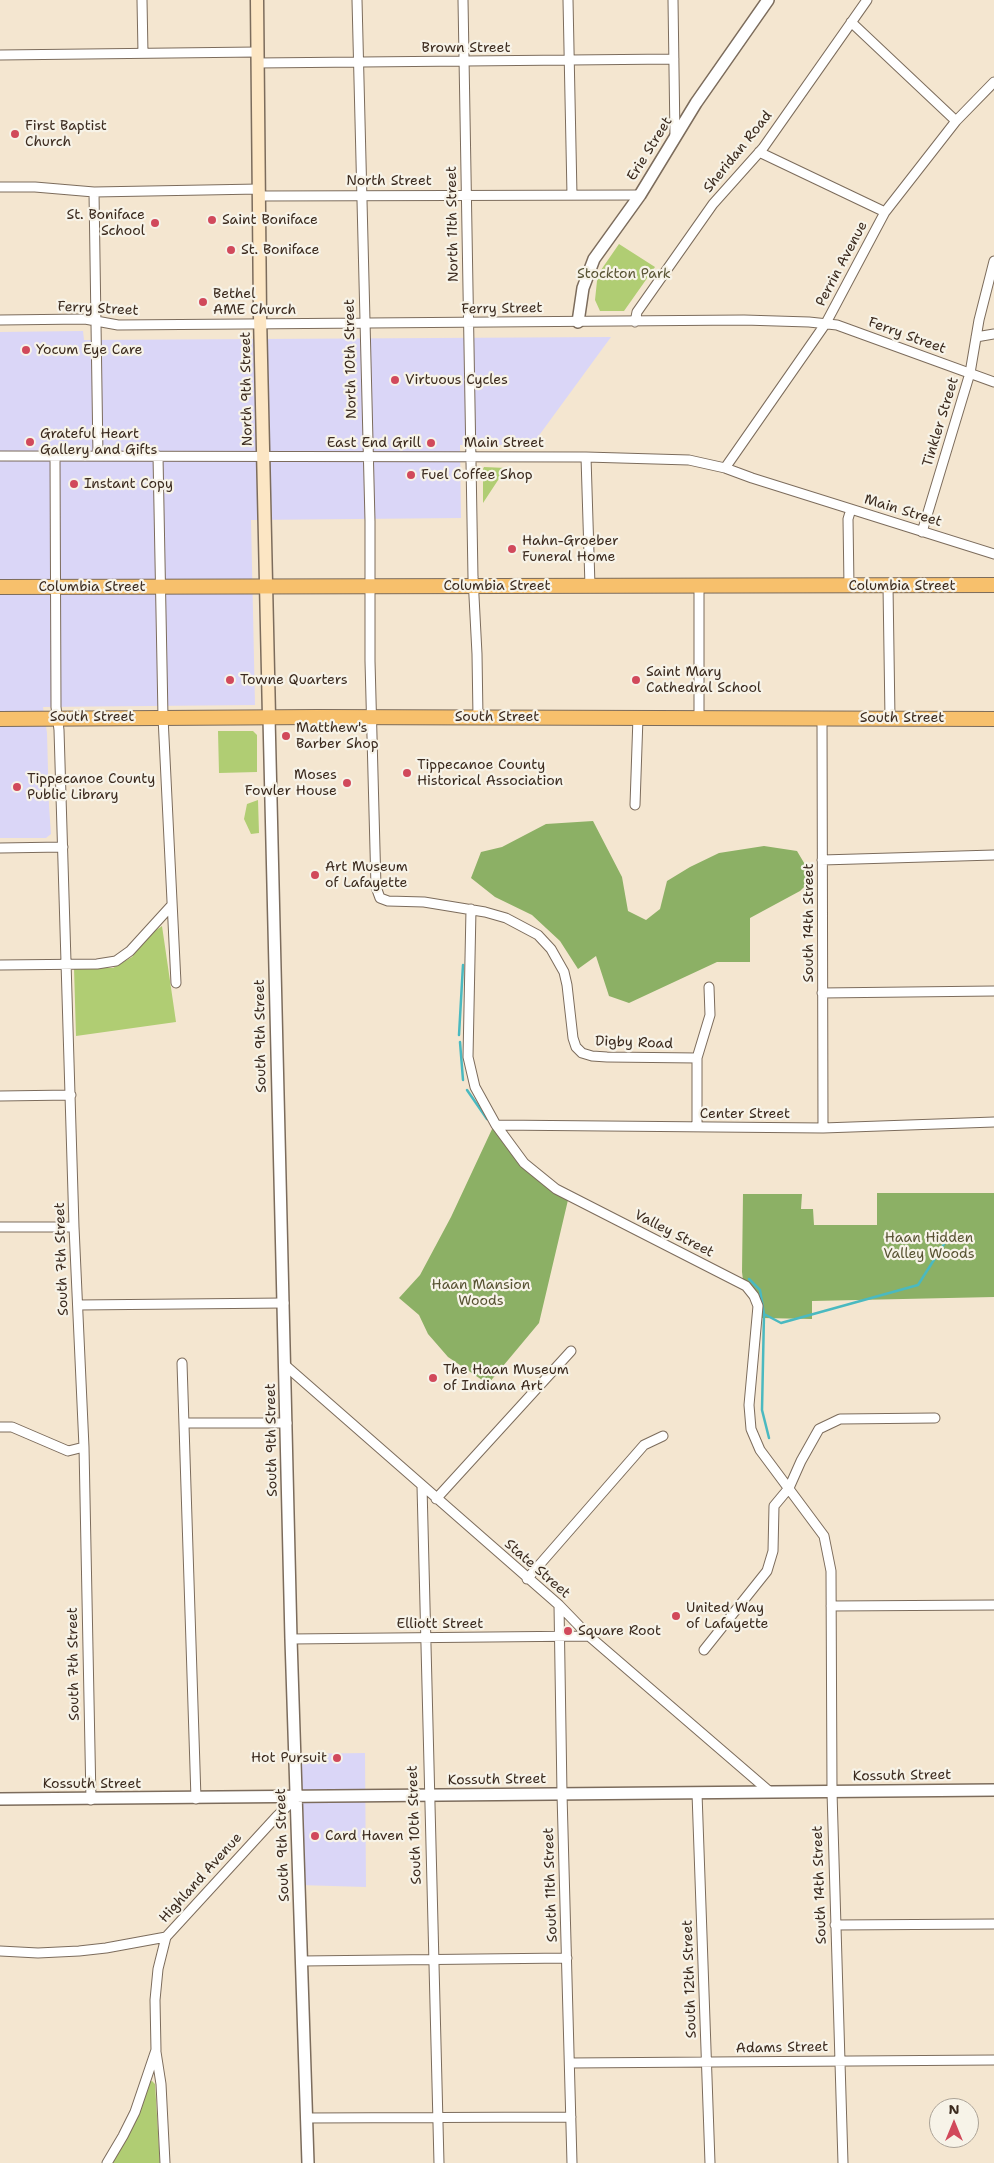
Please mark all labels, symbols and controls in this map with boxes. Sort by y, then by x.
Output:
street label: Brown Street [421,40,511,56]
street label: Sheridan Road [700,108,776,196]
street label: Erie Street [624,114,676,184]
place label: First Baptist Church [25,118,107,150]
marker: First Baptist Church [9,128,21,140]
street label: North 11th Street [444,166,462,282]
street label: North Street [346,173,432,189]
place label: St. Boniface School [67,207,145,240]
place label: Saint Boniface [222,212,318,228]
marker: Saint Boniface [206,214,218,226]
marker: St. Boniface School [149,217,161,229]
street label: Perrin Avenue [813,219,871,309]
place label: St. Boniface [241,242,319,258]
marker: St. Boniface [225,244,237,256]
park label: Stockton Park [577,266,671,282]
place label: Bethel AME Church [213,286,296,318]
marker: Bethel AME Church [197,296,209,308]
street label: Ferry Street [57,298,139,320]
street label: North 10th Street [342,299,360,419]
street label: Ferry Street [461,300,543,318]
street label: Ferry Street [866,314,948,358]
street label: North 9th Street [238,332,256,446]
place label: Yocum Eye Care [36,342,143,358]
marker: Yocum Eye Care [20,344,32,356]
place label: Virtuous Cycles [405,372,508,388]
marker: Virtuous Cycles [389,374,401,386]
street label: Tinkler Street [919,375,963,469]
place label: Grateful Heart Gallery and Gifts [40,426,158,458]
place label: East End Grill [327,435,421,451]
street label: Main Street [464,435,544,451]
marker: Grateful Heart Gallery and Gifts [24,436,36,448]
marker: East End Grill [425,437,437,449]
place label: Fuel Coffee Shop [421,467,533,483]
marker: Fuel Coffee Shop [405,469,417,481]
place label: Instant Copy [84,476,173,492]
marker: Instant Copy [68,478,80,490]
street label: Main Street [862,491,944,531]
place label: Hahn-Groeber Funeral Home [522,533,619,566]
marker: Hahn-Groeber Funeral Home [506,543,518,555]
street label: Columbia Street [443,578,551,594]
street label: Columbia Street [848,578,956,594]
street label: Columbia Street [38,579,146,595]
place label: Saint Mary Cathedral School [646,664,761,696]
place label: Towne Quarters [240,672,348,688]
marker: Towne Quarters [224,674,236,686]
marker: Saint Mary Cathedral School [630,674,642,686]
street label: South Street [50,709,134,725]
street label: South Street [455,709,539,725]
street label: South Street [860,710,944,726]
place label: Matthew's Barber Shop [296,720,379,752]
marker: Matthew's Barber Shop [280,730,292,742]
place label: Tippecanoe County Historical Association [417,757,563,790]
place label: Moses Fowler House [245,767,337,800]
marker: Tippecanoe County Historical Association [401,767,413,779]
place label: Tippecanoe County Public Library [27,771,155,804]
marker: Moses Fowler House [341,777,353,789]
marker: Tippecanoe County Public Library [11,781,23,793]
place label: Art Museum of Lafayette [325,859,408,892]
street label: South 14th Street [801,863,817,983]
marker: Art Museum of Lafayette [309,869,321,881]
street label: South 9th Street [252,979,270,1093]
street label: Digby Road [595,1033,673,1053]
street label: Center Street [700,1106,790,1122]
street label: South 7th Street [52,1202,72,1316]
street label: Valley Street [631,1207,717,1261]
park label: Haan Hidden Valley Woods [883,1230,975,1262]
park label: Haan Mansion Woods [432,1277,530,1310]
place label: The Haan Museum of Indiana Art [443,1362,569,1394]
marker: The Haan Museum of Indiana Art [427,1372,439,1384]
street label: South 9th Street [263,1383,281,1497]
street label: State Street [501,1536,573,1602]
place label: United Way of Lafayette [686,1600,768,1632]
street label: South 7th Street [65,1607,83,1721]
marker: United Way of Lafayette [670,1610,682,1622]
street label: Elliott Street [397,1616,483,1632]
place label: Square Root [578,1623,661,1639]
marker: Square Root [562,1625,574,1637]
place label: Hot Pursuit [251,1750,327,1766]
marker: Hot Pursuit [331,1752,343,1764]
street label: South 10th Street [405,1765,425,1885]
street label: Kossuth Street [853,1767,951,1785]
street label: Kossuth Street [448,1771,546,1789]
street label: Kossuth Street [43,1776,141,1792]
street label: South 9th Street [273,1788,293,1902]
street label: South 14th Street [810,1825,830,1945]
street label: South 11th Street [541,1827,561,1943]
place label: Card Haven [325,1828,404,1844]
street label: Highland Avenue [156,1829,246,1927]
marker: Card Haven [309,1830,321,1842]
street label: South 12th Street [680,1919,700,2039]
street label: Adams Street [736,2039,828,2057]
north arrow [929,2098,979,2148]
text: N [948,2100,960,2118]

